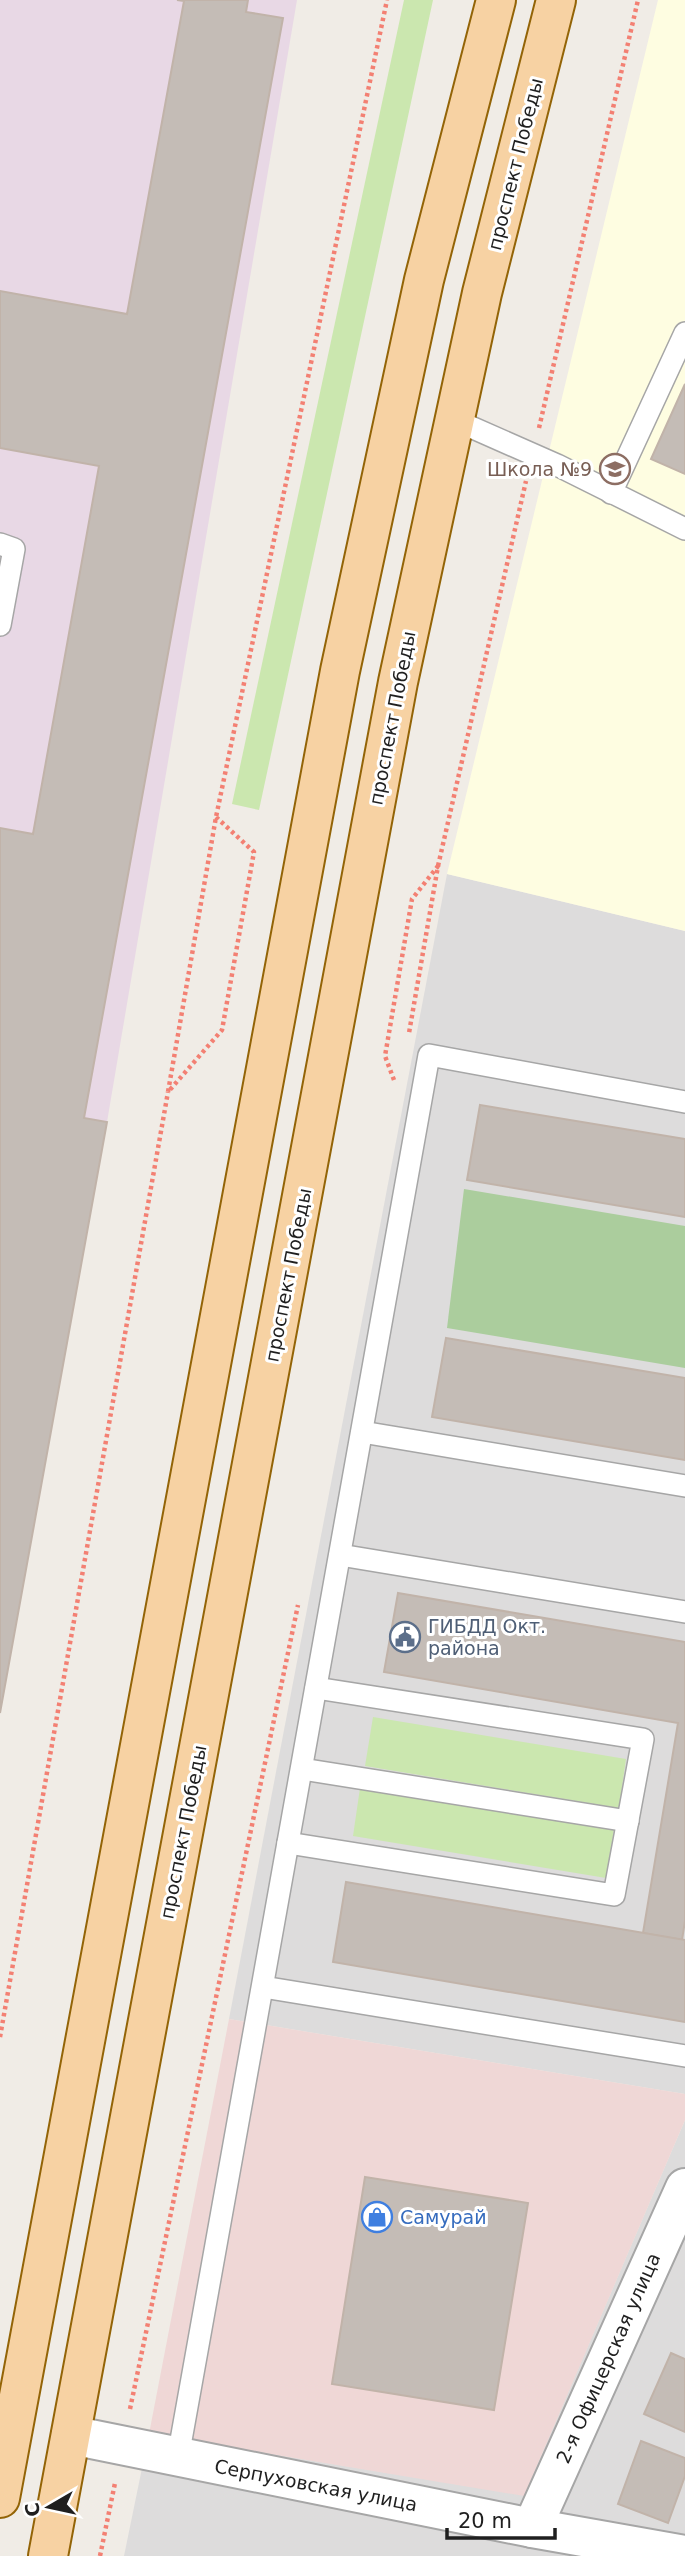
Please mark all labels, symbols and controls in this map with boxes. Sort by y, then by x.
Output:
street label: проспект Победы [483,76,547,252]
school or university icon: Школа №9 [598,452,632,486]
place label: Школа №9 [487,458,592,480]
street label: проспект Победы [364,629,420,807]
street label: проспект Победы [260,1186,316,1364]
place label: ГИБДД Окт. района [428,1615,546,1659]
public building icon: ГИБДД Окт. района [388,1620,422,1654]
street label: проспект Победы [155,1743,211,1921]
shop icon: Самурай [360,2200,394,2234]
place label: Самурай [400,2206,487,2228]
street label: 2-я Офицерская улица [552,2249,664,2467]
street label: Серпуховская улица [213,2455,419,2515]
north arrow [14,2472,84,2542]
scale bar [447,2496,556,2540]
text: С [20,2501,44,2518]
text: 20 m [458,2509,512,2533]

